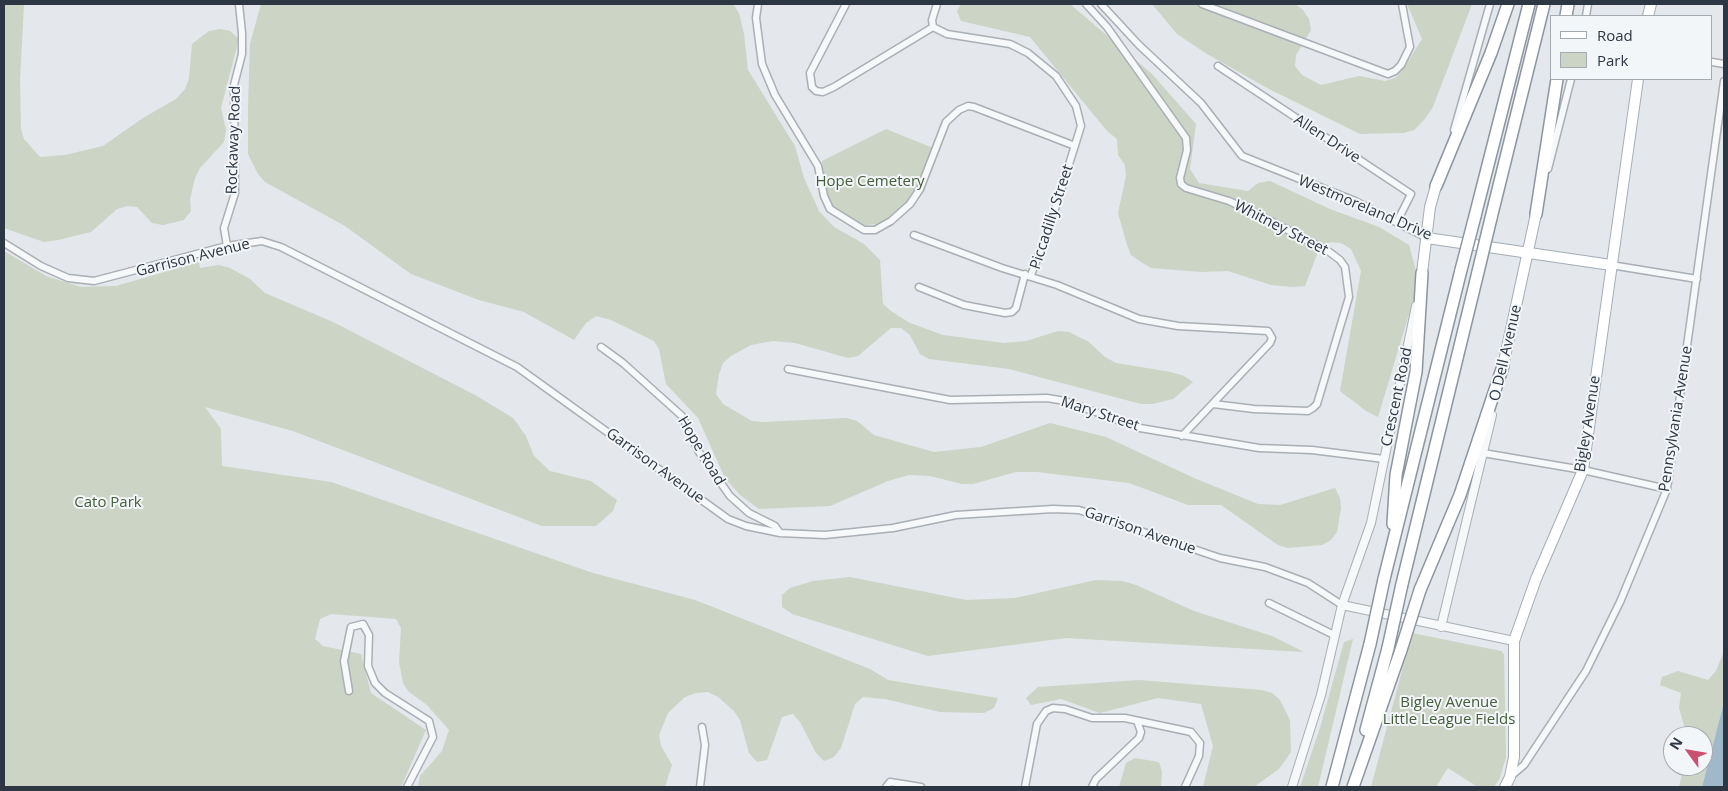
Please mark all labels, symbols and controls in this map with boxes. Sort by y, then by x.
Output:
legend [1550,15,1713,80]
text: Road [1597,25,1633,45]
text: Park [1597,50,1628,70]
street label: Rockaway Road [223,85,245,195]
street label: Allen Drive [1291,111,1363,167]
street label: Piccadilly Street [1027,162,1077,272]
street label: Westmoreland Drive [1296,172,1434,244]
park label: Hope Cemetery [815,173,925,191]
street label: Whitney Street [1231,197,1331,259]
street label: Garrison Avenue [134,235,252,281]
street label: O Dell Avenue [1486,303,1526,403]
street label: Pennsylvania Avenue [1656,345,1696,493]
street label: Crescent Road [1378,346,1416,448]
street label: Bigley Avenue [1571,374,1605,474]
street label: Mary Street [1059,393,1141,435]
street label: Hope Road [673,413,729,489]
street label: Garrison Avenue [602,424,708,508]
park label: Cato Park [74,494,142,512]
street label: Garrison Avenue [1082,503,1198,559]
park label: Bigley Avenue Little League Fields [1383,694,1515,729]
north arrow [1663,726,1713,776]
text: N [1665,733,1687,753]

